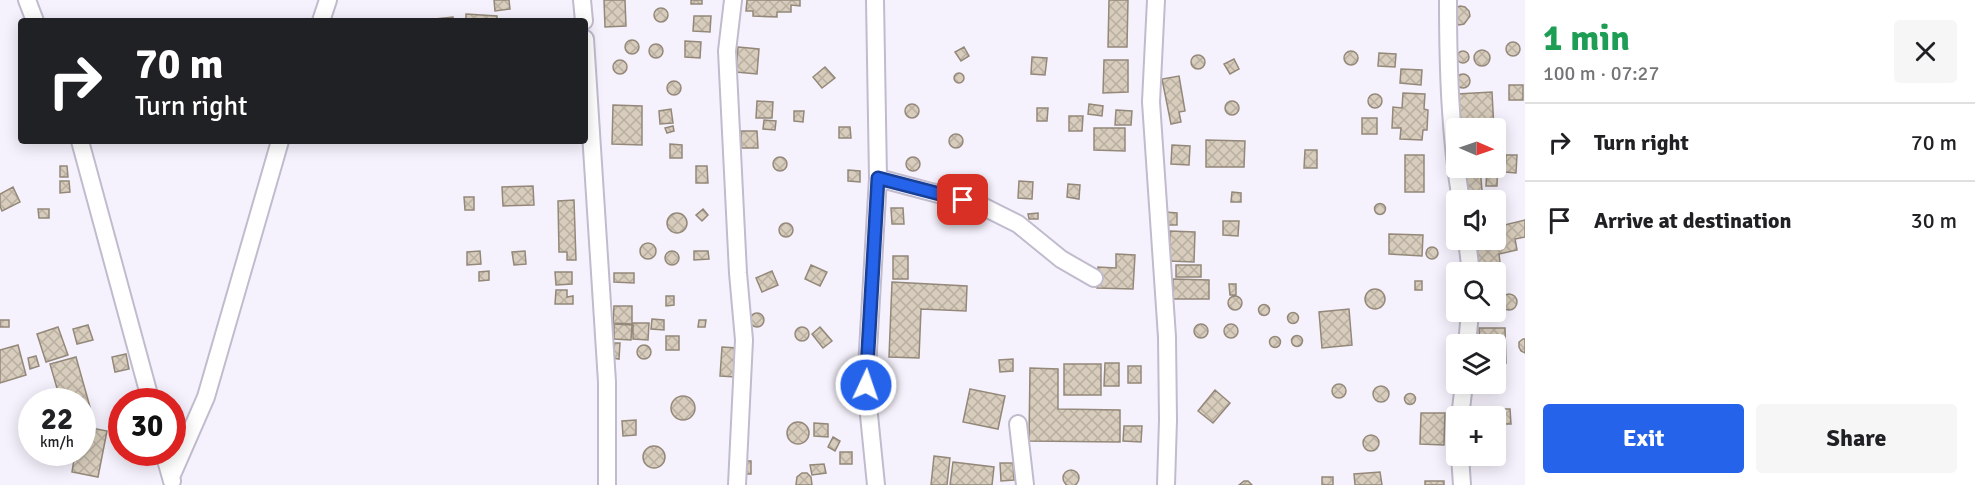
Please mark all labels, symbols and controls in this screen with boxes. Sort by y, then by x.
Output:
text: 1 min [1543,16,1630,61]
button: close [1894,20,1957,83]
text: 70 m [135,39,224,90]
icon: right [36,42,114,120]
text: 100 m · 07:27 [1543,61,1659,86]
text: Turn right [135,90,248,123]
north arrow [1446,118,1506,178]
map controls [1446,118,1506,466]
icon: right [1543,126,1576,159]
text: Turn right [1594,129,1689,156]
text: 70 m [1911,129,1957,156]
pin [937,174,988,225]
icon: arrive [946,183,979,216]
button: sound [1446,190,1506,250]
icon: arrive [1543,204,1576,237]
text: Arrive at destination [1594,207,1791,234]
text: 30 m [1911,207,1957,234]
button: search [1446,262,1506,322]
button: layers [1446,334,1506,394]
position arrow [834,353,898,417]
speed limit sign: 30 [108,388,186,466]
text: 22 [41,401,73,438]
button: Exit [1543,404,1744,473]
button: Share [1756,404,1957,473]
button: + [1446,406,1506,466]
text: km/h [40,433,74,451]

